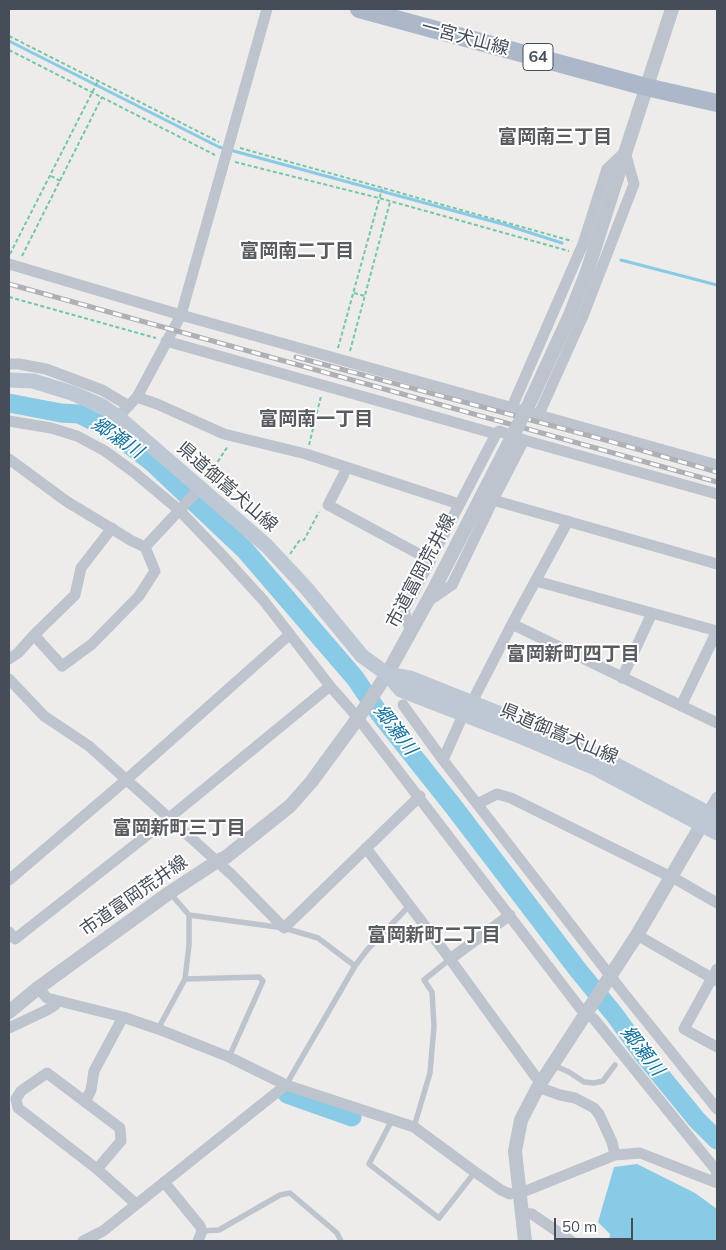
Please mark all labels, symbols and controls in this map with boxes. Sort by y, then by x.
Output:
street label: 一宮犬山線 [419,16,511,60]
road number: 64 [523,44,553,70]
district label: 富岡南三丁目 [498,126,612,148]
district label: 富岡南二丁目 [240,240,354,262]
district label: 富岡南一丁目 [259,408,373,430]
water label: 郷瀬川 [87,413,147,463]
street label: 県道御嵩犬山線 [172,438,282,536]
street label: 市道富岡荒井線 [382,510,460,632]
district label: 富岡新町四丁目 [507,643,639,665]
street label: 県道御嵩犬山線 [497,699,621,769]
water label: 郷瀬川 [369,700,421,760]
district label: 富岡新町三丁目 [113,817,245,839]
street label: 市道富岡荒井線 [76,851,192,941]
district label: 富岡新町二丁目 [368,924,500,946]
water label: 郷瀬川 [615,1022,669,1080]
scale bar [556,1208,635,1240]
text: 50 m [562,1217,597,1236]

